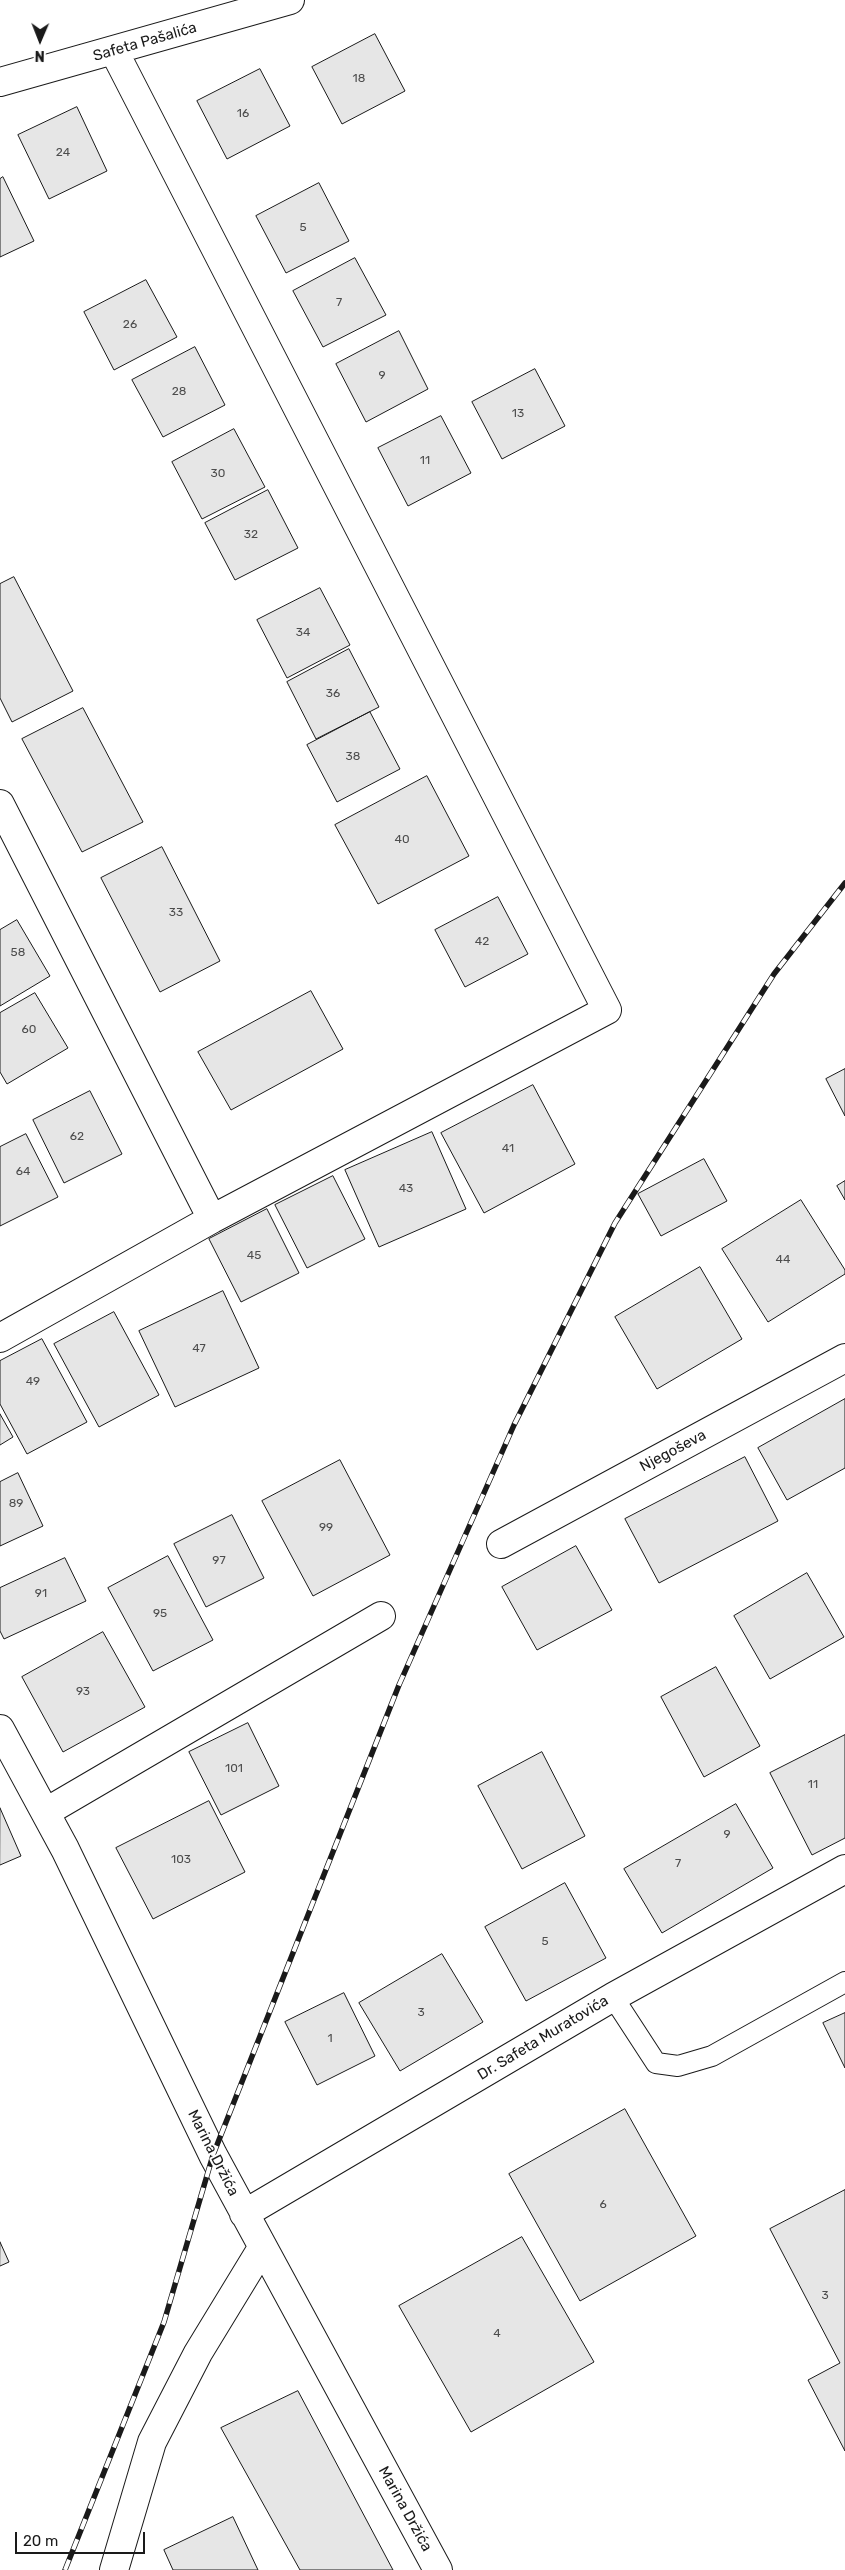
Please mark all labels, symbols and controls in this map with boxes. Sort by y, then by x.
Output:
north arrow [15,15,65,65]
street label: Safeta Pašalića [91,19,199,65]
text: N [35,47,45,64]
house number: 18 [353,72,365,86]
house number: 16 [237,107,249,121]
house number: 24 [56,146,70,160]
house number: 5 [299,221,307,235]
house number: 7 [336,296,342,310]
house number: 26 [123,318,137,332]
house number: 9 [378,369,386,383]
house number: 28 [172,385,186,399]
house number: 13 [512,407,524,421]
house number: 11 [420,454,430,468]
house number: 30 [211,467,225,481]
house number: 32 [244,528,258,542]
house number: 34 [296,626,310,640]
house number: 36 [326,687,340,701]
house number: 38 [346,750,360,764]
house number: 40 [394,833,410,847]
house number: 33 [169,906,183,920]
house number: 42 [475,935,489,949]
house number: 58 [11,946,25,960]
house number: 60 [22,1023,36,1037]
house number: 62 [70,1130,84,1144]
house number: 41 [502,1142,514,1156]
house number: 64 [16,1165,30,1179]
house number: 43 [399,1182,413,1196]
house number: 45 [247,1249,261,1263]
house number: 44 [776,1253,790,1267]
house number: 47 [192,1342,206,1356]
house number: 49 [26,1375,40,1389]
street label: Njegoševa [637,1426,709,1476]
house number: 89 [9,1497,23,1511]
house number: 99 [319,1521,333,1535]
house number: 97 [212,1554,226,1568]
house number: 91 [35,1587,47,1601]
house number: 95 [153,1607,167,1621]
house number: 93 [76,1685,90,1699]
house number: 101 [225,1762,243,1776]
house number: 11 [808,1778,818,1792]
house number: 9 [723,1828,731,1842]
house number: 103 [171,1853,191,1867]
house number: 7 [675,1857,681,1871]
house number: 5 [541,1935,549,1949]
street label: Dr. Safeta Muratovića [474,1992,612,2084]
house number: 3 [417,2006,425,2020]
house number: 1 [327,2032,333,2046]
street label: Marina Držića [184,2107,242,2199]
house number: 6 [599,2198,607,2212]
house number: 3 [821,2289,829,2303]
house number: 4 [493,2327,501,2341]
street label: Marina Držića [374,2463,436,2555]
scale bar [18,2522,148,2554]
text: 20 m [23,2532,58,2550]

